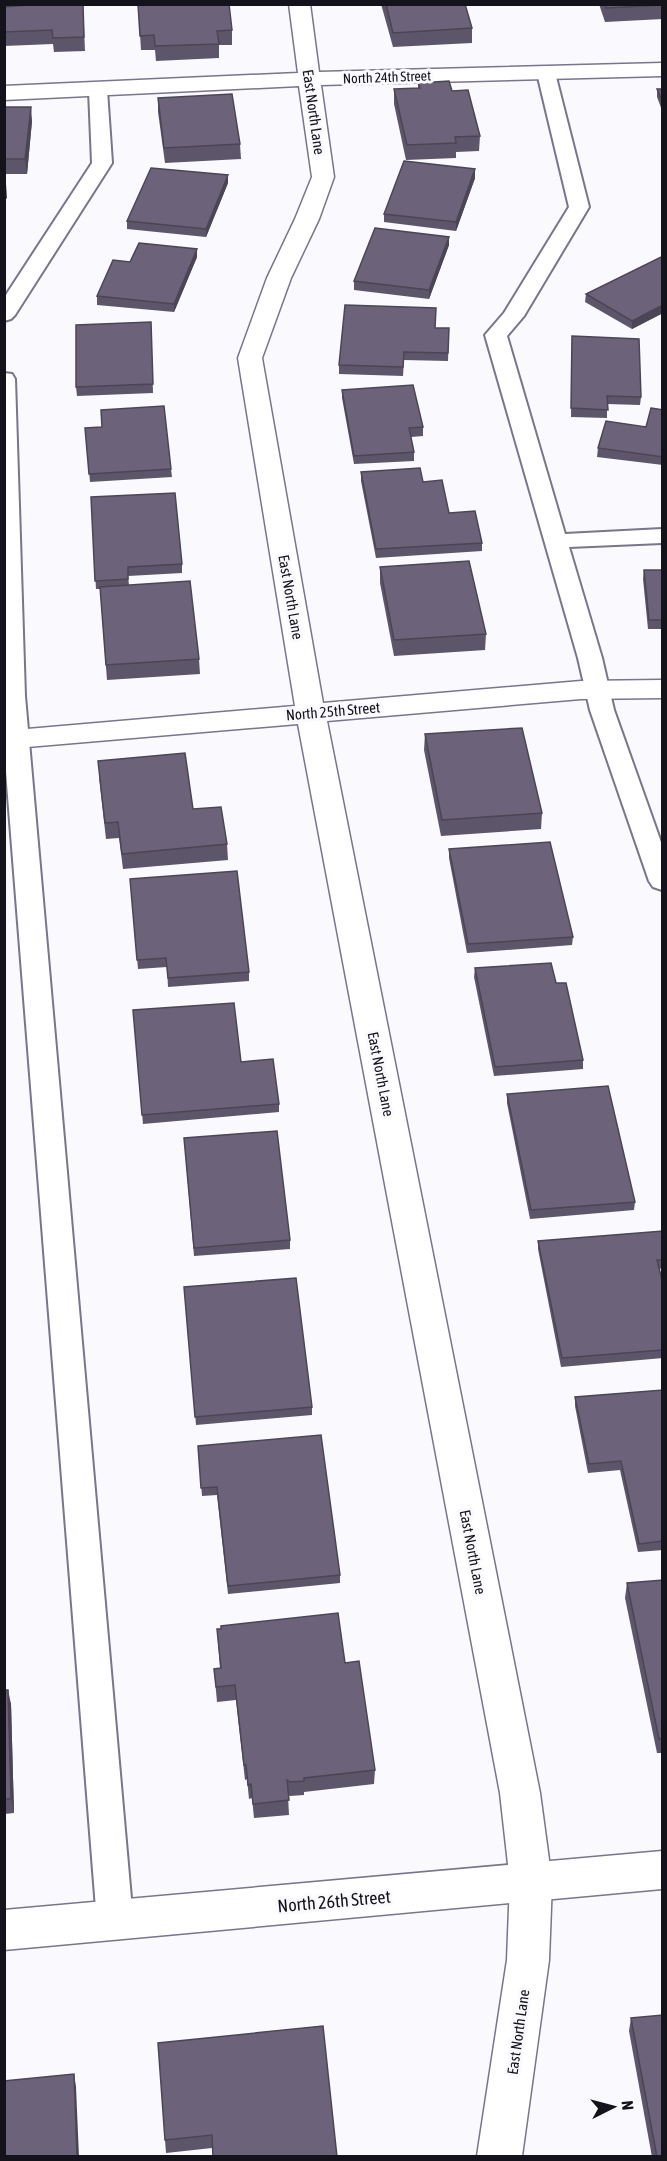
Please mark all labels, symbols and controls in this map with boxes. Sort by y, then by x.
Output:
street label: North 24th Street [343,67,431,87]
street label: East North Lane [300,68,328,156]
street label: East North Lane [275,553,307,641]
street label: North 25th Street [285,698,381,724]
street label: East North Lane [364,1030,398,1118]
street label: East North Lane [456,1508,490,1596]
street label: North 26th Street [277,1886,391,1916]
street label: East North Lane [504,1988,532,2076]
north arrow [583,2077,643,2137]
text: N [618,2100,637,2111]

